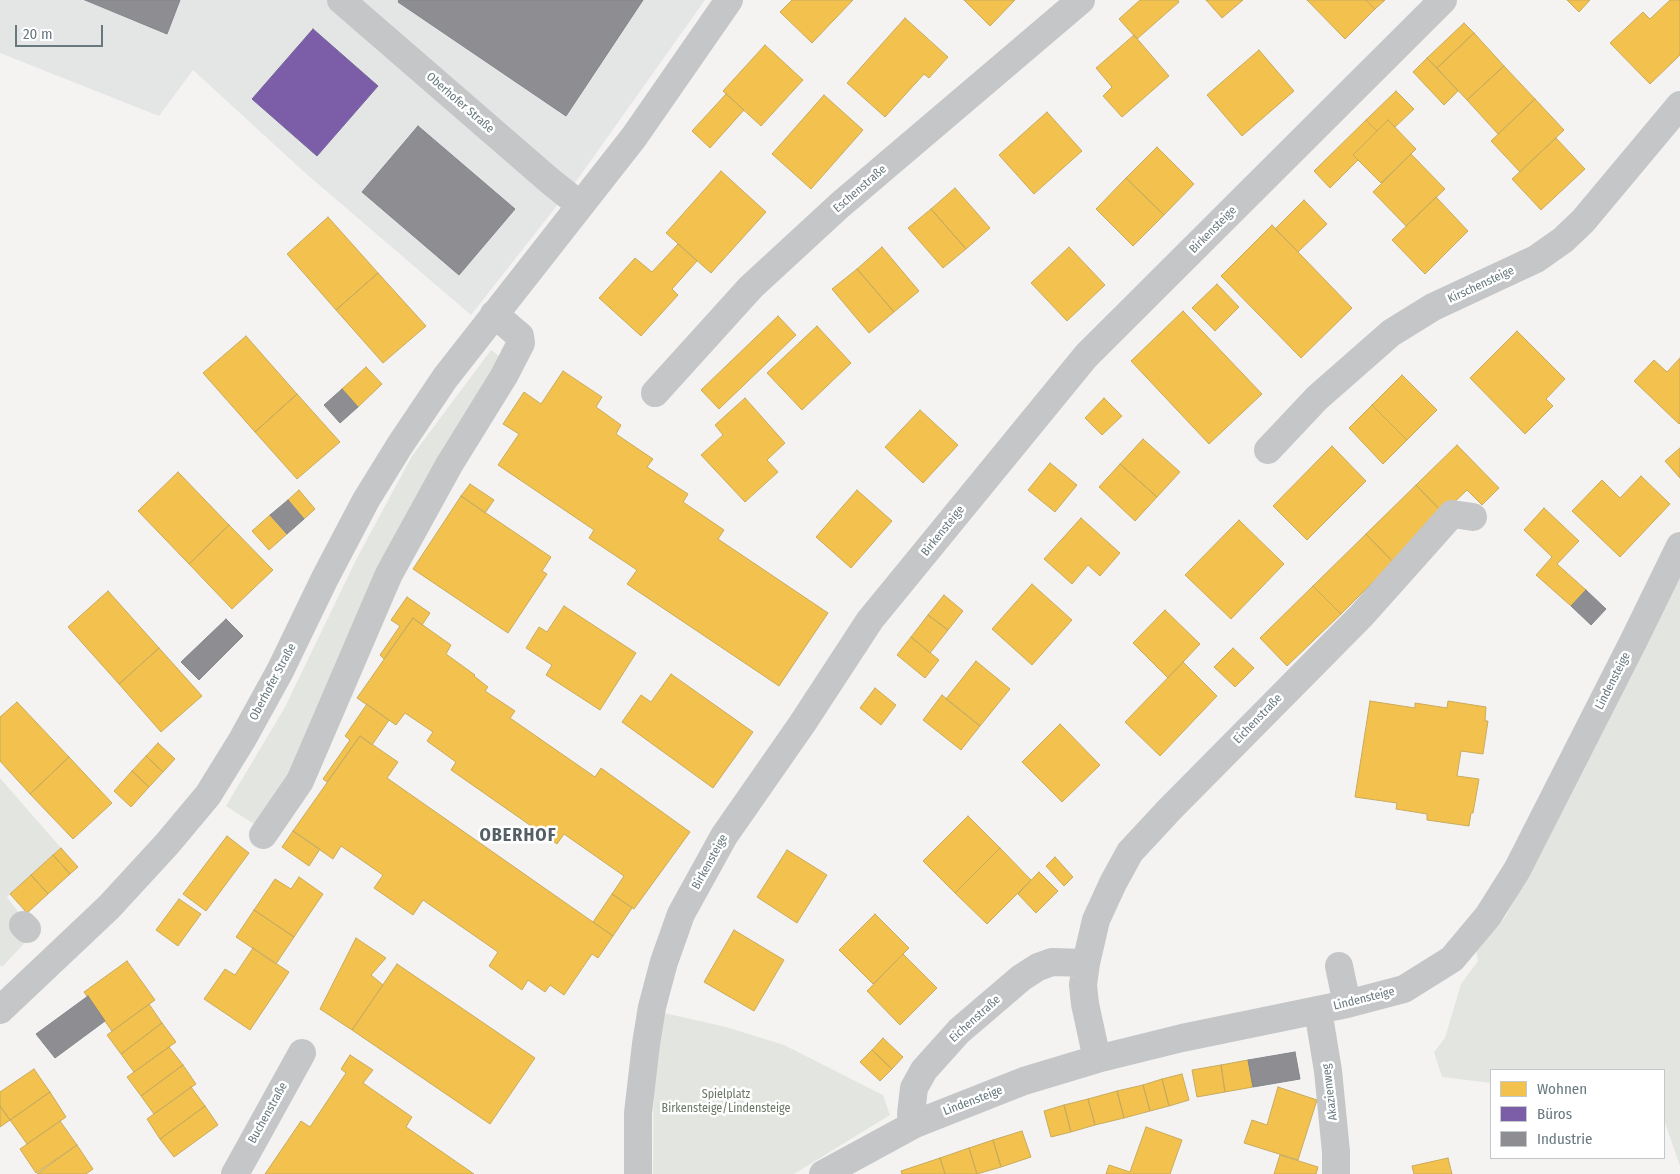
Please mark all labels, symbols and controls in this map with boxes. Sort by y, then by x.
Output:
scale bar [18,15,105,47]
text: 20 m [23,25,53,43]
street label: Oberhofer Straße [423,70,497,136]
street label: Eschenstraße [831,162,889,216]
street label: Birkensteige [1186,203,1240,257]
street label: Kirschensteige [1446,263,1516,307]
street label: Birkensteige [918,503,968,559]
street label: Oberhofer Straße [247,641,299,723]
street label: Lindensteige [1592,650,1634,712]
street label: Eichenstraße [1231,691,1285,747]
district label: OBERHOF [479,825,557,847]
street label: Birkensteige [689,832,731,892]
street label: Lindensteige [1332,984,1396,1014]
street label: Eichenstraße [947,992,1003,1046]
street label: Akazienweg [1319,1063,1341,1121]
legend [1490,1069,1665,1159]
street label: Buchenstraße [245,1080,291,1146]
text: Wohnen [1537,1080,1587,1098]
street label: Lindensteige [941,1083,1005,1119]
park label: Spielplatz Birkensteige/Lindensteige [662,1088,790,1116]
text: Büros [1537,1105,1572,1123]
text: Industrie [1537,1130,1592,1148]

